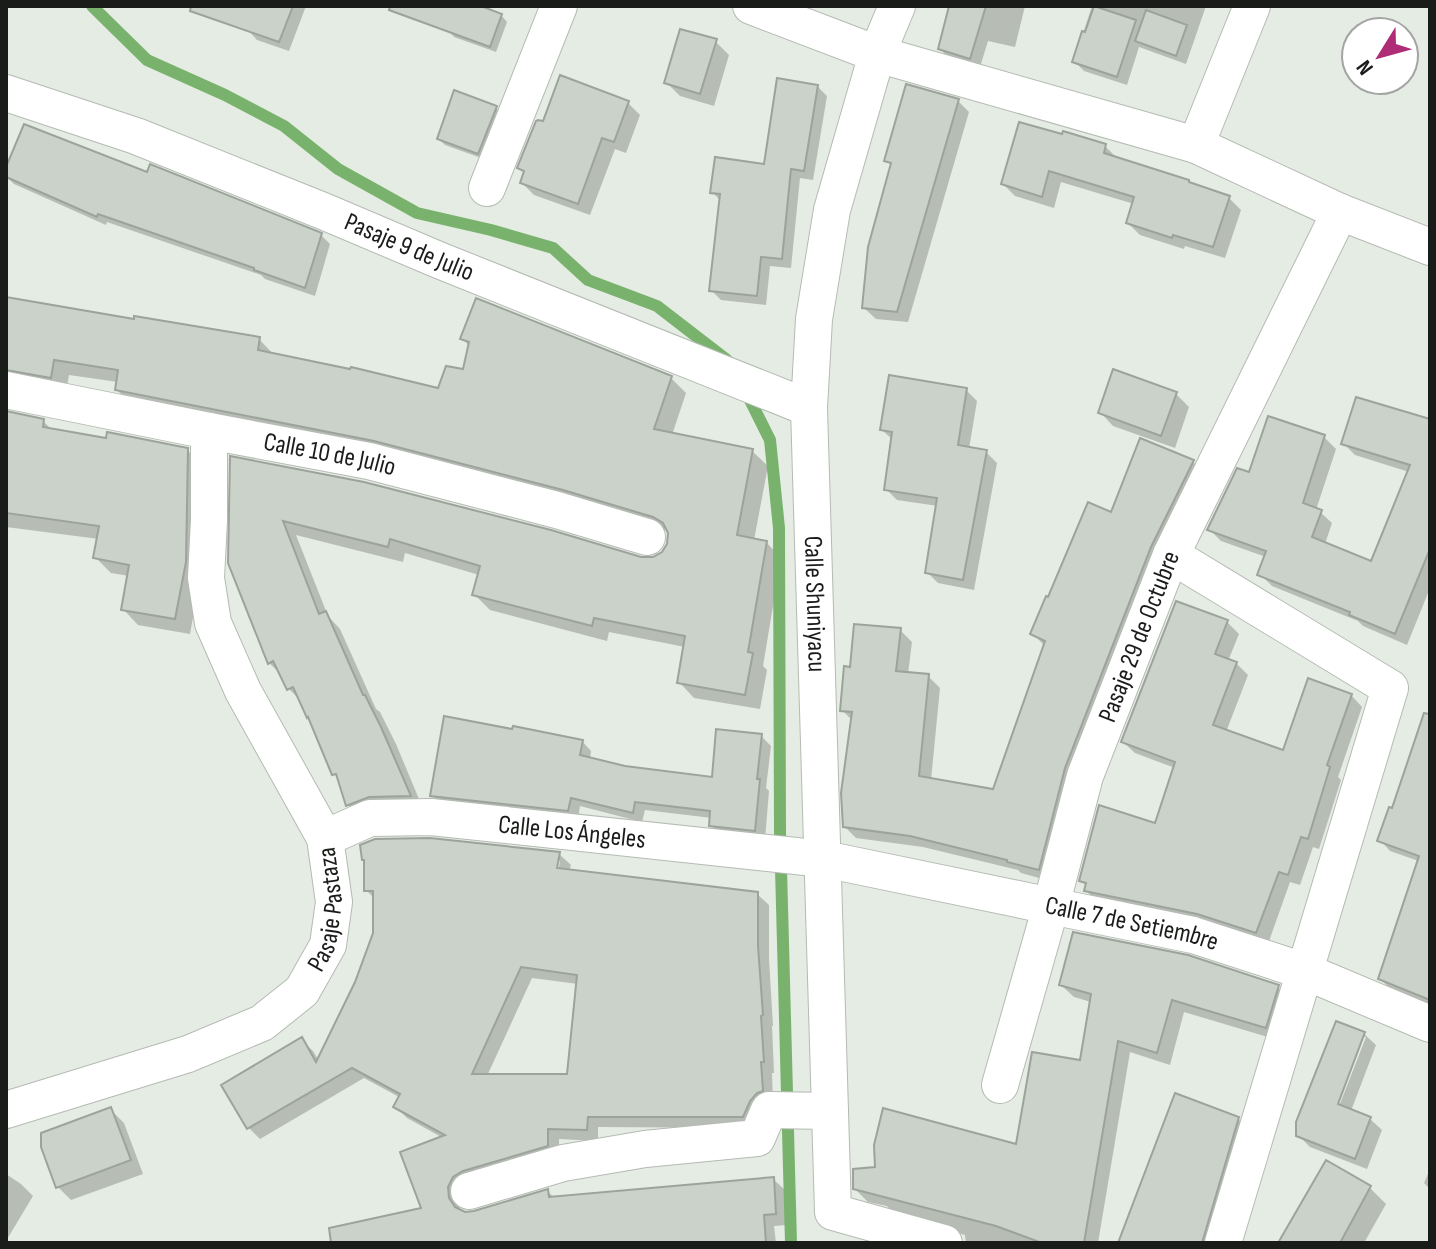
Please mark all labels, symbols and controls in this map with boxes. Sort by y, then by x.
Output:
north arrow [1340,16,1420,96]
text: N [1351,54,1380,80]
street label: Pasaje 9 de Julio [340,206,479,288]
street label: Calle 10 de Julio [261,426,399,483]
street label: Calle Shuniyacu [797,535,832,673]
street label: Pasaje 29 de Octubre [1092,547,1187,727]
street label: Calle Los Ángeles [497,809,647,855]
street label: Pasaje Pastaza [301,845,350,977]
street label: Calle 7 de Setiembre [1043,890,1222,958]

